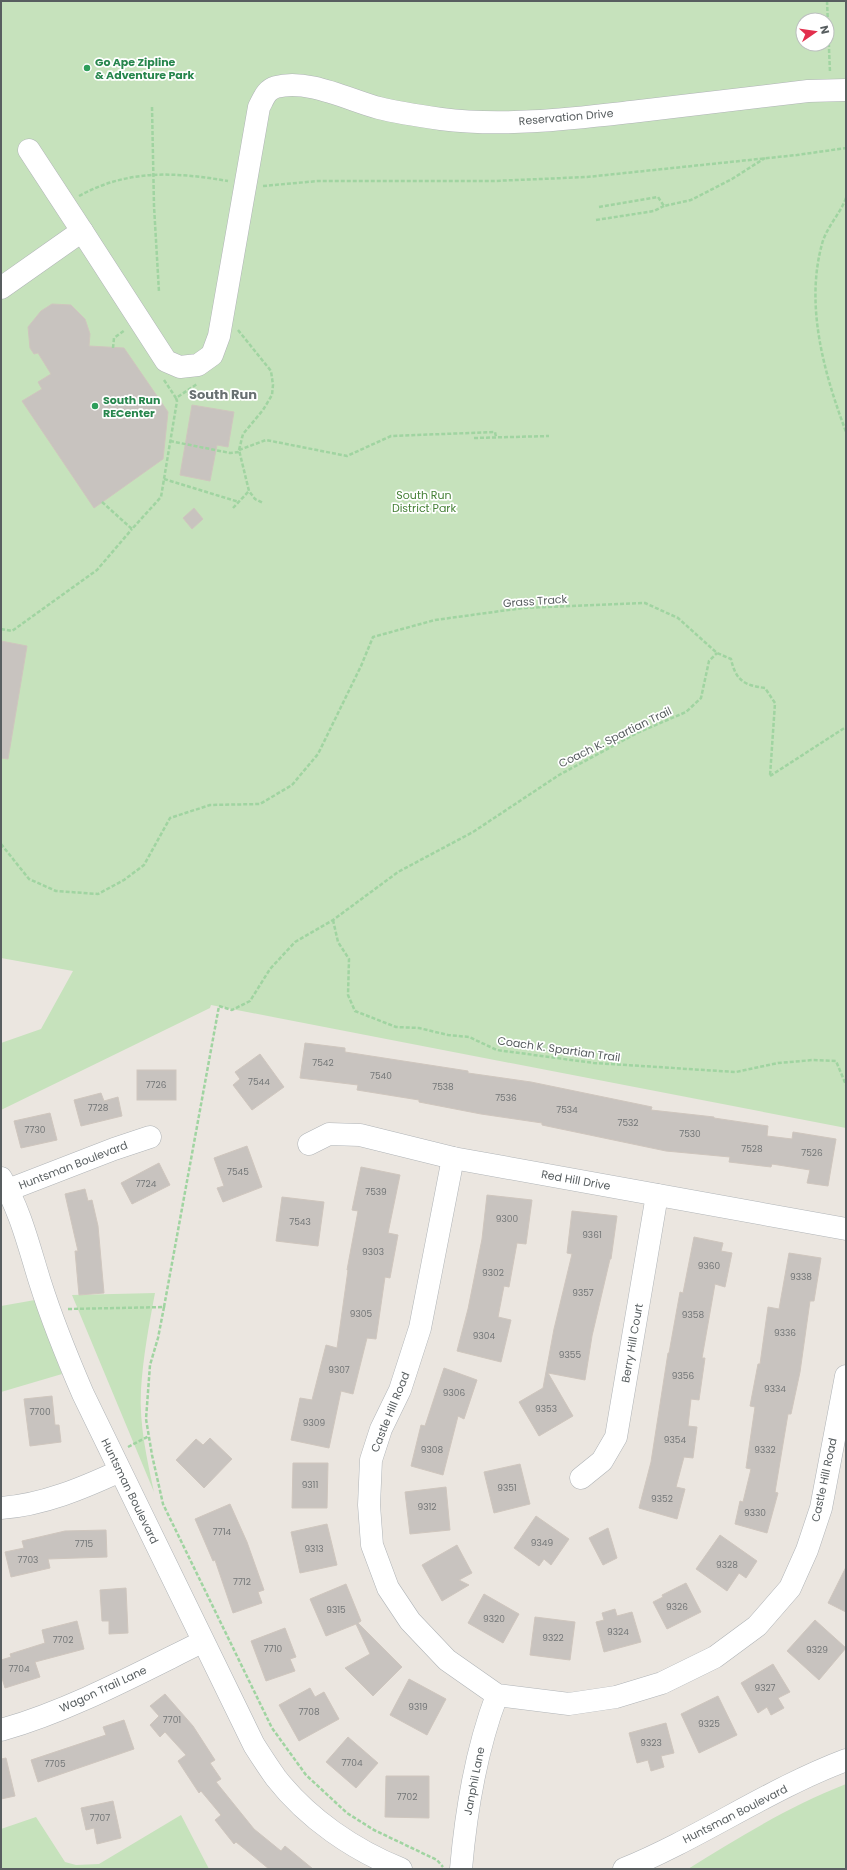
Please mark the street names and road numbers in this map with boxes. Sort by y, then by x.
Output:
street label: Reservation Drive [518,105,614,129]
street label: Grass Track [502,591,568,611]
street label: Coach K. Spartian Trail [556,703,674,771]
street label: Coach K. Spartian Trail [497,1032,621,1066]
street label: Huntsman Boulevard [16,1137,130,1193]
street label: Red Hill Drive [540,1166,612,1194]
street label: Berry Hill Court [617,1302,647,1384]
street label: Castle Hill Road [367,1369,413,1455]
street label: Huntsman Boulevard [97,1436,163,1546]
street label: Castle Hill Road [807,1437,841,1523]
street label: Wagon Trail Lane [57,1662,149,1716]
street label: Janphil Lane [460,1745,488,1816]
street label: Huntsman Boulevard [680,1781,790,1847]

